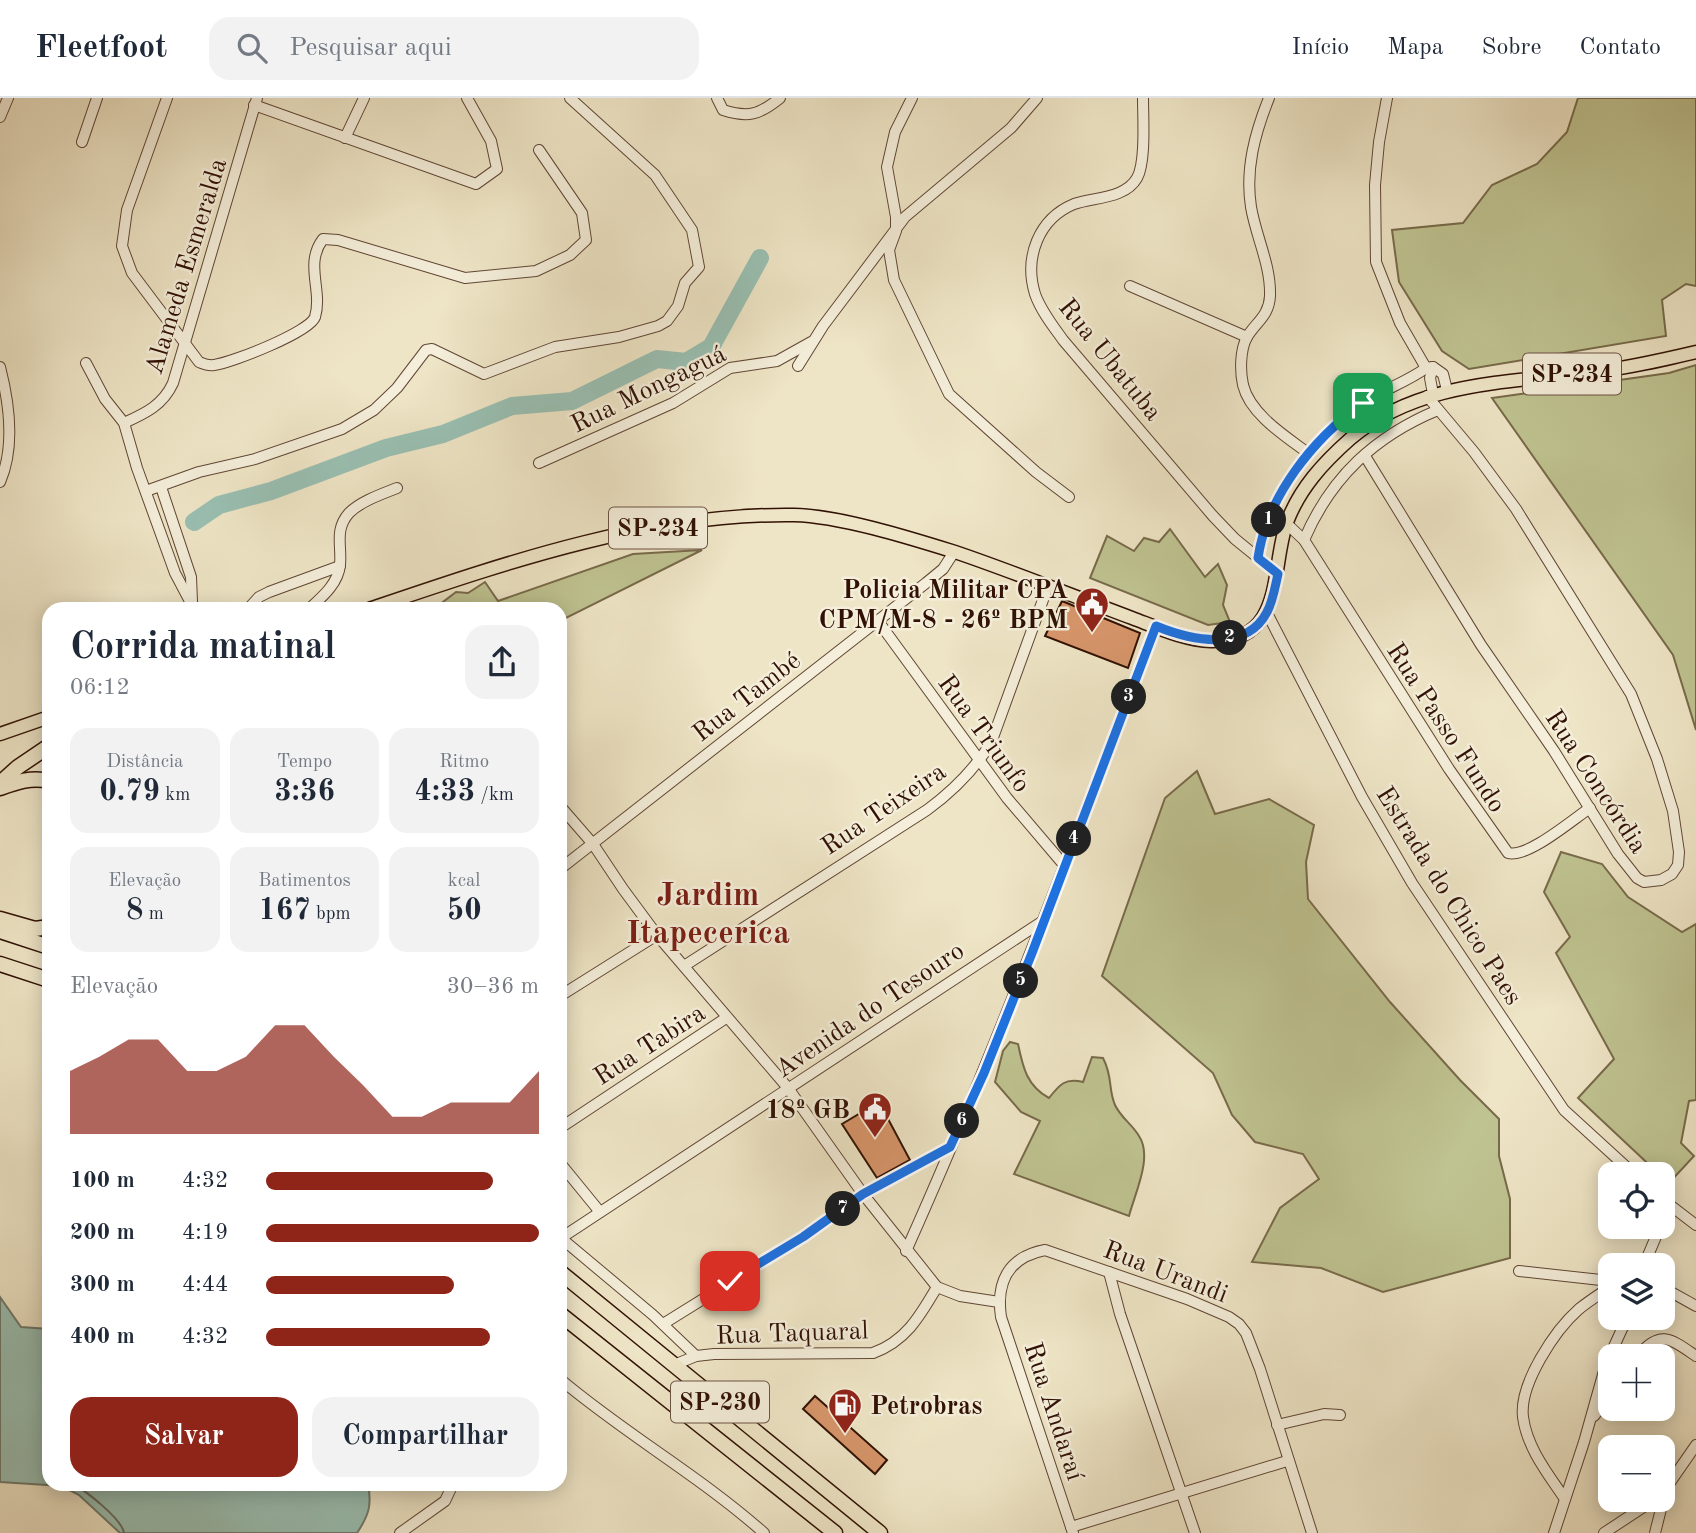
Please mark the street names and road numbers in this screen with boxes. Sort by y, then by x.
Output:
street label: Alameda Esmeralda [142,155,232,378]
street label: Rua Ubatuba [1053,294,1166,426]
street label: Rua Mongaguá [567,341,731,439]
road number: SP-234 [1523,354,1621,394]
road number: SP-234 [609,508,707,548]
street label: Rua Passo Fundo [1381,639,1510,818]
street label: Rua També [689,648,806,747]
street label: Rua Triunfo [932,671,1035,798]
street label: Rua Concórdia [1539,706,1651,859]
street label: Rua Teixeira [817,759,951,861]
street label: Estrada do Chico Paes [1371,782,1526,1010]
street label: Avenida do Tesouro [771,938,969,1083]
street label: Rua Tabira [590,1000,710,1091]
street label: Rua Urandi [1099,1237,1231,1308]
street label: Rua Taquaral [715,1318,869,1350]
street label: Rua Andaraí [1019,1339,1088,1485]
road number: SP-230 [671,1382,769,1422]

